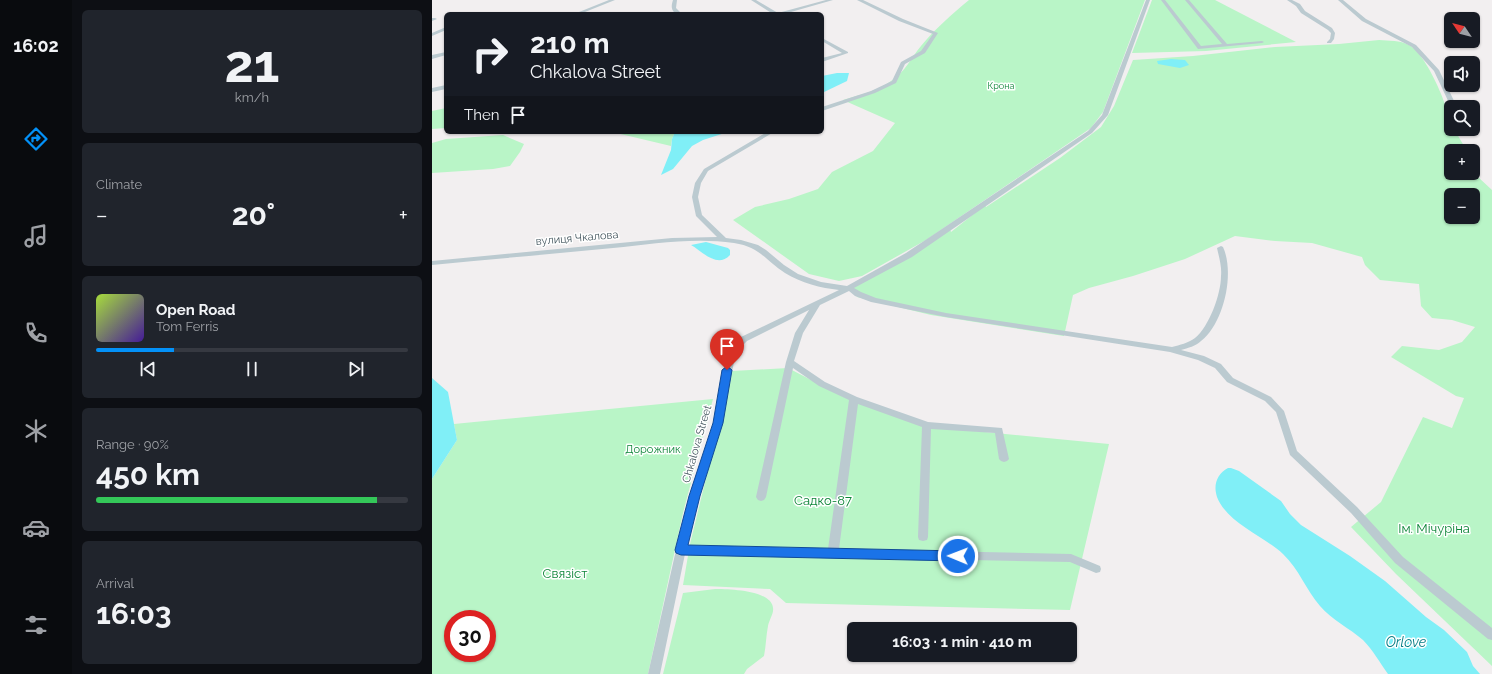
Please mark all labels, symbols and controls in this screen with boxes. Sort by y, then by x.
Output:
north arrow [1444,12,1480,48]
map controls [1444,12,1480,224]
text: 210 m [530,27,610,60]
icon: right [464,28,516,80]
text: 21 [224,33,280,94]
text: 16:02 [13,35,59,56]
button: sound [1444,56,1480,92]
text: Chkalova Street [530,61,661,82]
park label: Крона [988,81,1014,91]
text: km/h [235,90,269,105]
button: search [1444,100,1480,136]
icon: arrive [507,104,529,126]
text: Then [464,106,499,124]
icon: directions [22,125,50,153]
button: + [1444,144,1480,180]
text: Climate [96,177,142,192]
button: − [1444,188,1480,224]
text: 20° [232,197,275,232]
text: − [96,202,108,228]
text: + [399,202,408,228]
icon: music [22,222,50,250]
street label: вулиця Чкалова [535,228,619,248]
text: Open Road [156,301,236,319]
icon: phone [22,319,50,347]
text: Tom Ferris [156,319,219,334]
pin [710,329,744,370]
icon: arrive [716,335,738,357]
icon: previous [137,358,159,380]
icon: pause [241,358,263,380]
icon: next [345,358,367,380]
street label: Chkalova Street [680,403,714,484]
icon: climate [22,417,50,445]
text: Range · 90% [96,437,169,452]
park label: Дорожник [625,443,681,456]
text: 450 km [96,457,200,492]
park label: Садко-87 [794,493,852,508]
icon: car [22,514,50,542]
park label: Ім. Мічуріна [1398,521,1470,536]
position arrow [937,535,979,577]
park label: Связіст [543,566,587,581]
text: Arrival [96,576,134,591]
text: 16:03 [96,596,172,631]
speed limit sign: 30 [444,610,496,662]
icon: filters [22,611,50,639]
text: 16:03 · 1 min · 410 m [892,633,1032,651]
water label: Orlove [1386,634,1427,650]

